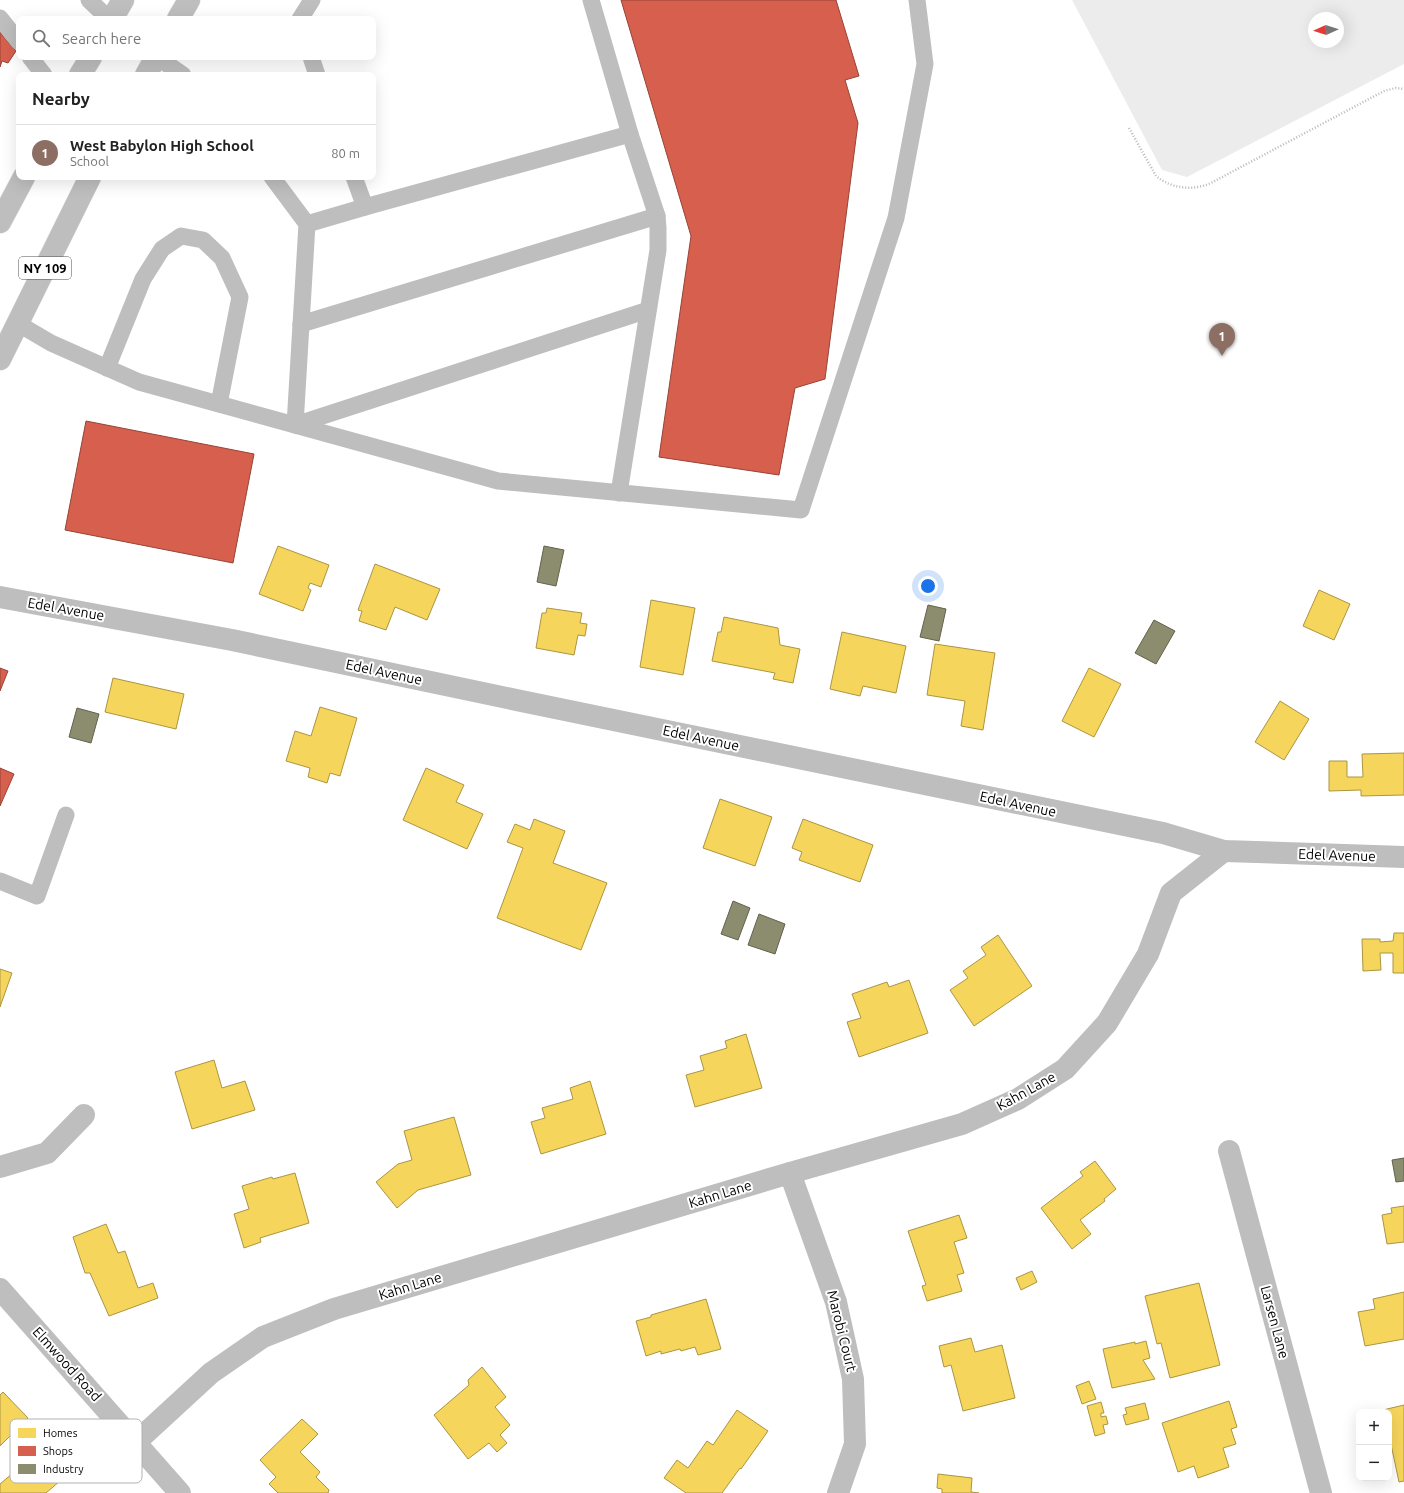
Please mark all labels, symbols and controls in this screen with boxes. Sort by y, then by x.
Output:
north arrow [1308,12,1344,48]
search box [16,16,376,60]
icon: search [30,27,52,49]
text: Search here [62,30,141,47]
text: Nearby [32,89,90,108]
text: West Babylon High School [70,137,254,154]
text: 1 [41,146,49,160]
text: 80 m [331,146,360,160]
text: School [70,154,109,168]
road number: NY 109 [19,257,71,279]
pin: 1 [1209,323,1235,356]
your location [918,576,938,596]
street label: Edel Avenue [26,594,106,624]
street label: Edel Avenue [344,656,424,688]
street label: Edel Avenue [661,722,741,754]
street label: Edel Avenue [978,788,1058,820]
street label: Edel Avenue [1298,846,1376,864]
street label: Kahn Lane [994,1068,1058,1114]
street label: Kahn Lane [687,1177,753,1211]
street label: Kahn Lane [377,1269,443,1303]
street label: Larsen Lane [1258,1284,1292,1360]
street label: Marobi Court [824,1289,860,1374]
street label: Elmwood Road [29,1324,105,1404]
map controls [1356,1409,1392,1481]
button: + [1356,1409,1392,1445]
legend [10,1419,142,1483]
text: Homes [43,1427,78,1439]
text: Shops [43,1445,73,1457]
button: − [1356,1445,1392,1481]
text: Industry [43,1463,84,1475]

